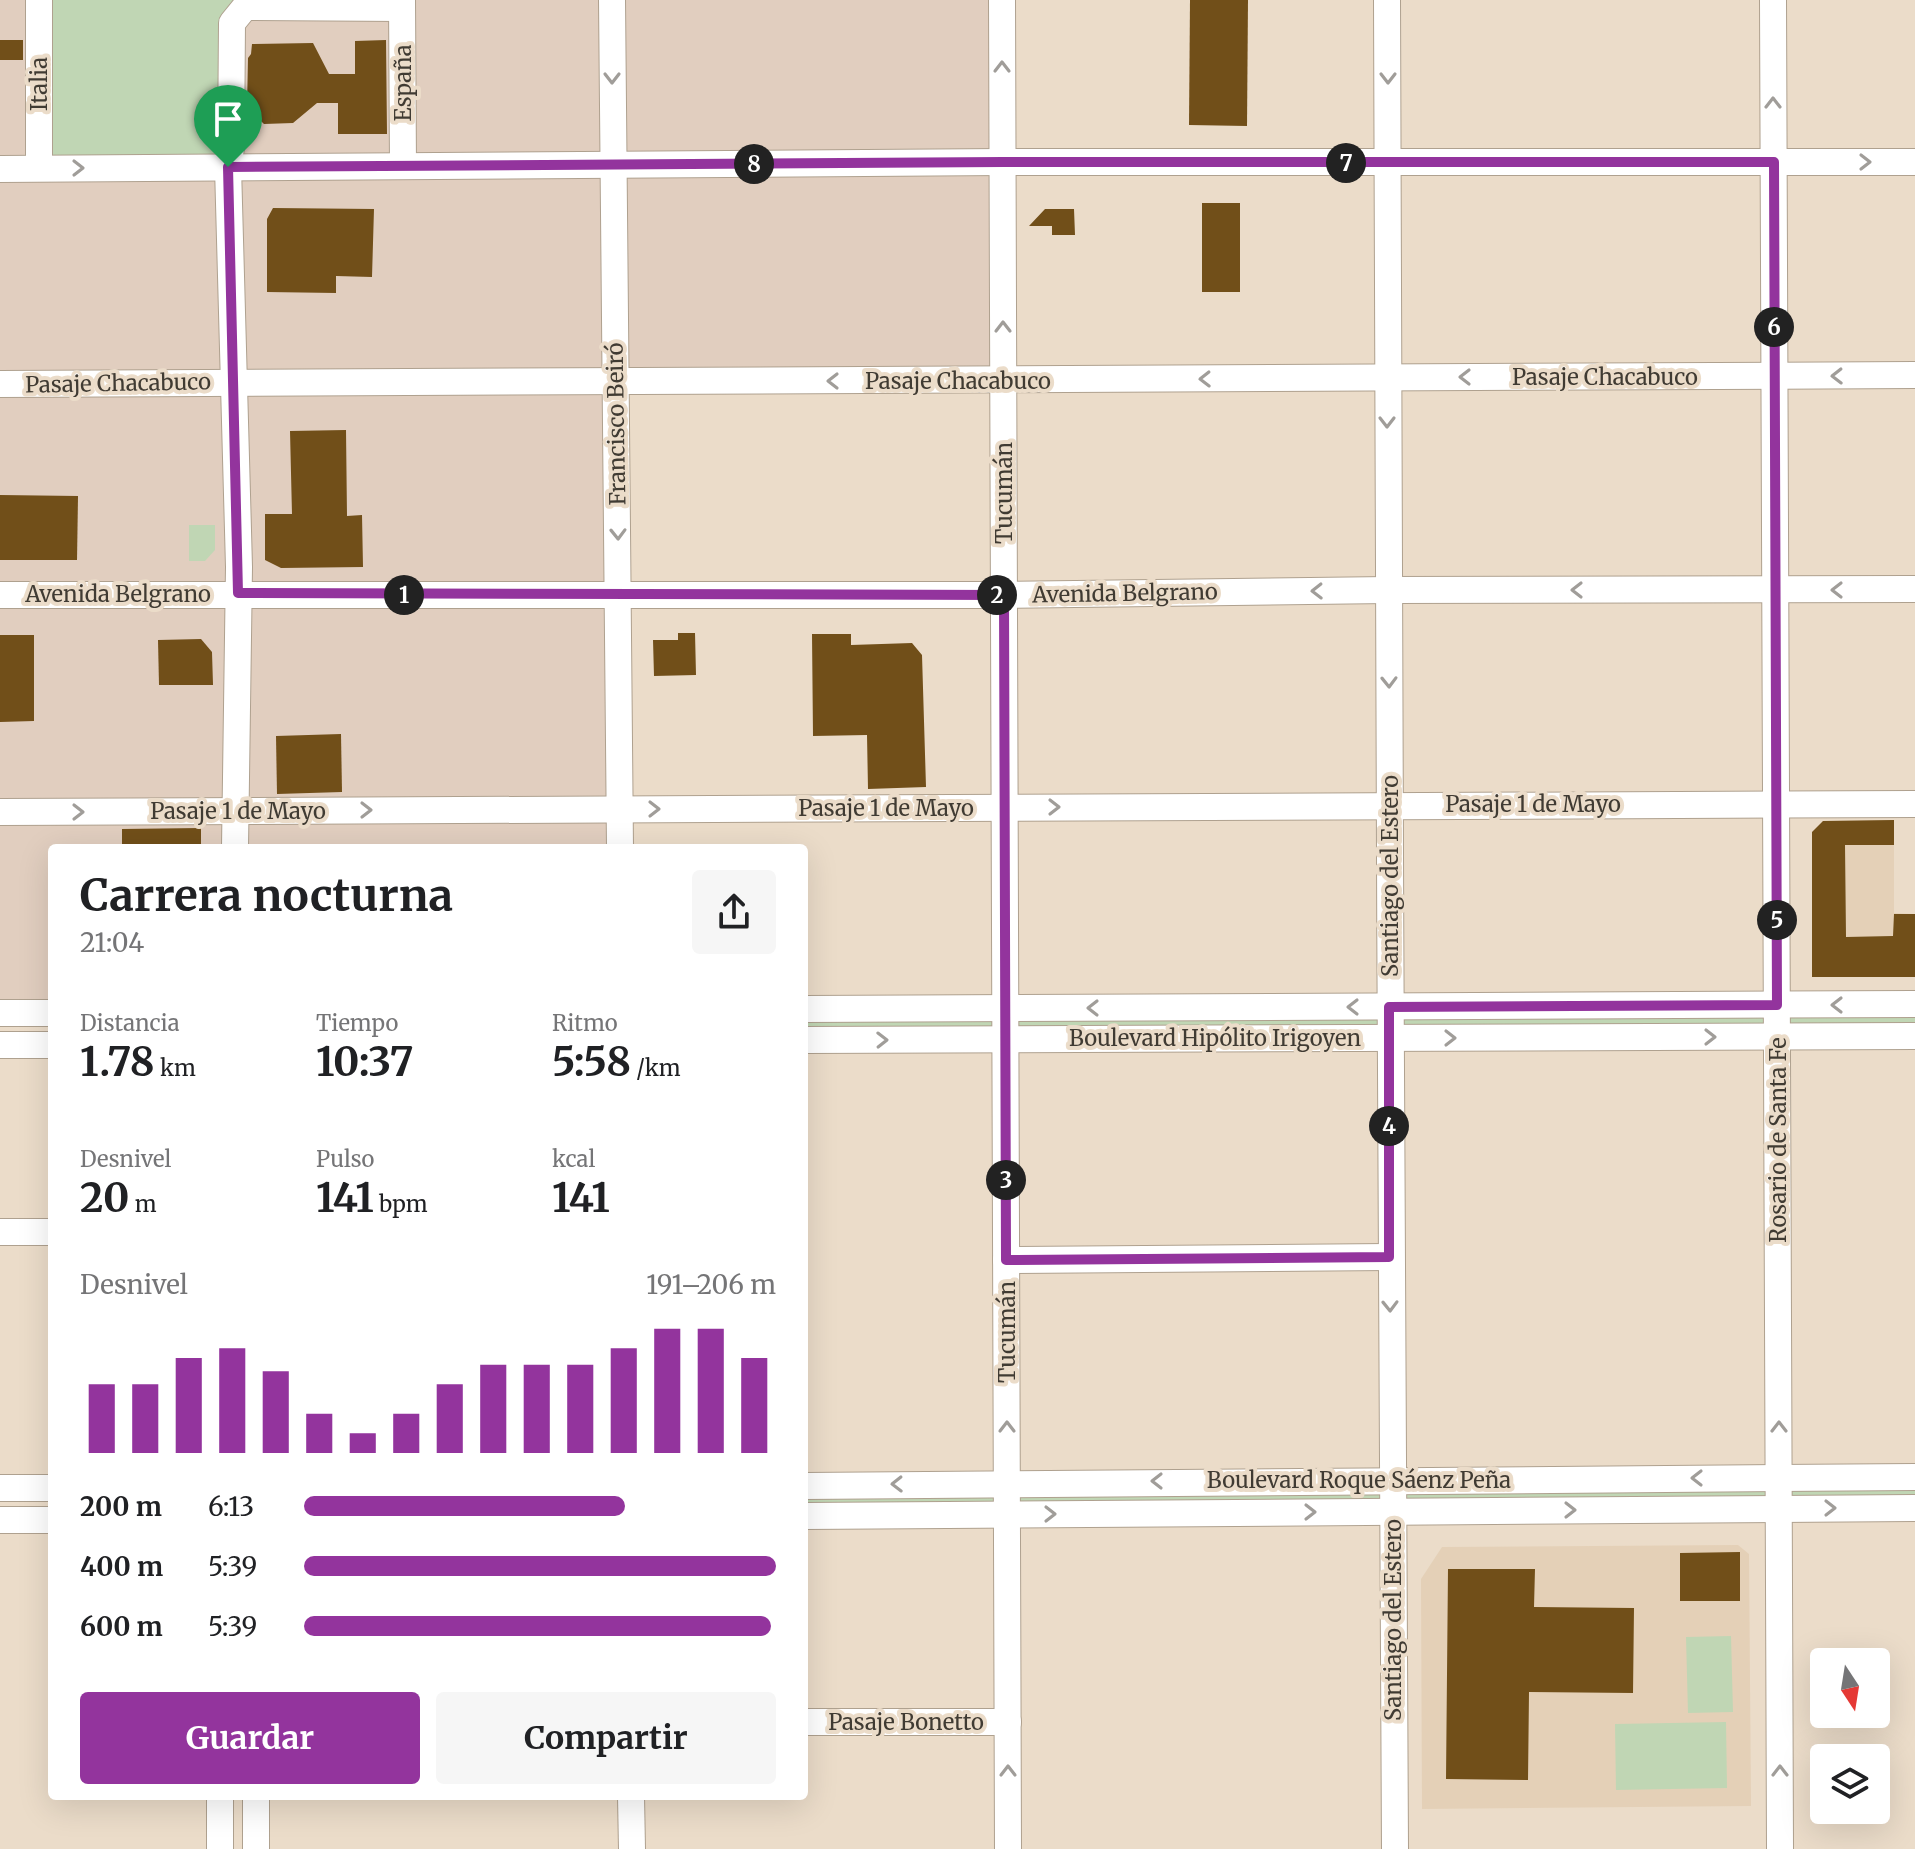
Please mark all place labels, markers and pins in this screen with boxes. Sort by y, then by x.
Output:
pin [194,85,262,167]
pin: 7 [1326,143,1366,183]
pin: 8 [734,144,774,184]
pin: 6 [1754,307,1794,347]
pin: 1 [384,575,424,615]
pin: 2 [977,575,1017,615]
pin: 5 [1757,900,1797,940]
pin: 4 [1369,1106,1409,1146]
pin: 3 [986,1160,1026,1200]

